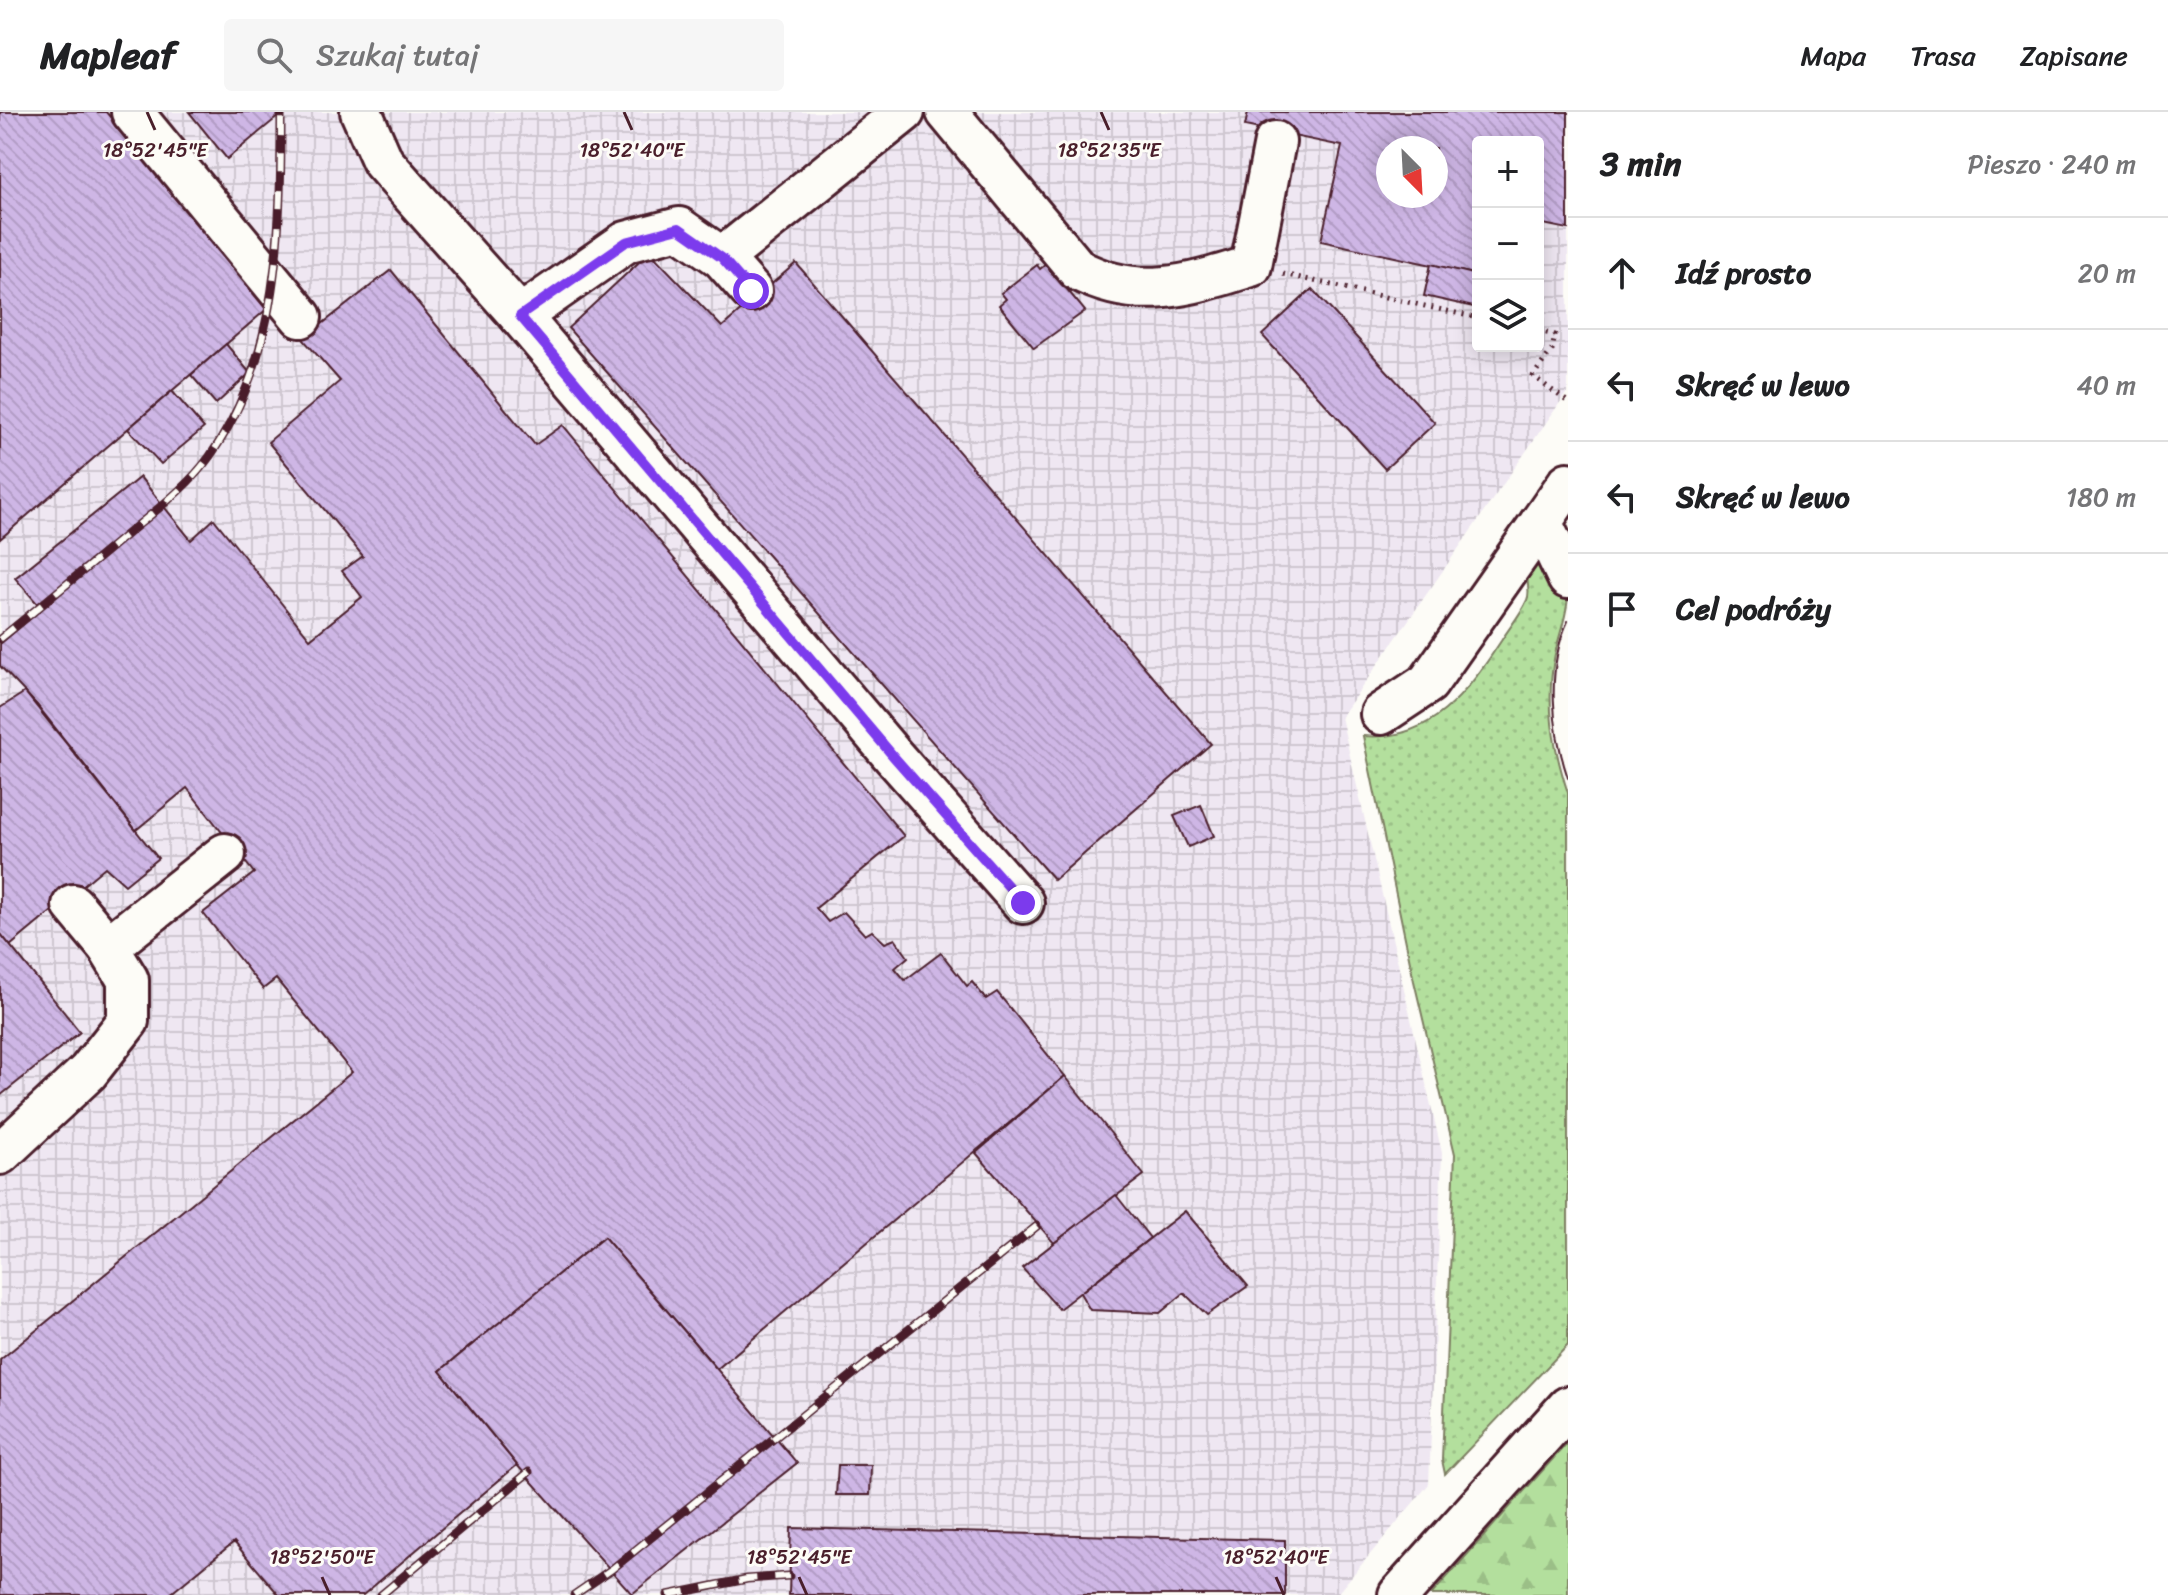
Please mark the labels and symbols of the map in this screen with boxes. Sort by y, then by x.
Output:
text: 18°52'45"E [103,133,209,168]
text: 18°52'40"E [580,133,686,168]
text: 18°52'35"E [1058,133,1162,168]
north arrow [1376,136,1448,208]
route start [733,273,769,309]
route end [1005,885,1041,921]
text: 18°52'50"E [270,1540,376,1575]
text: 18°52'45"E [747,1540,853,1575]
text: 18°52'40"E [1224,1540,1330,1575]

